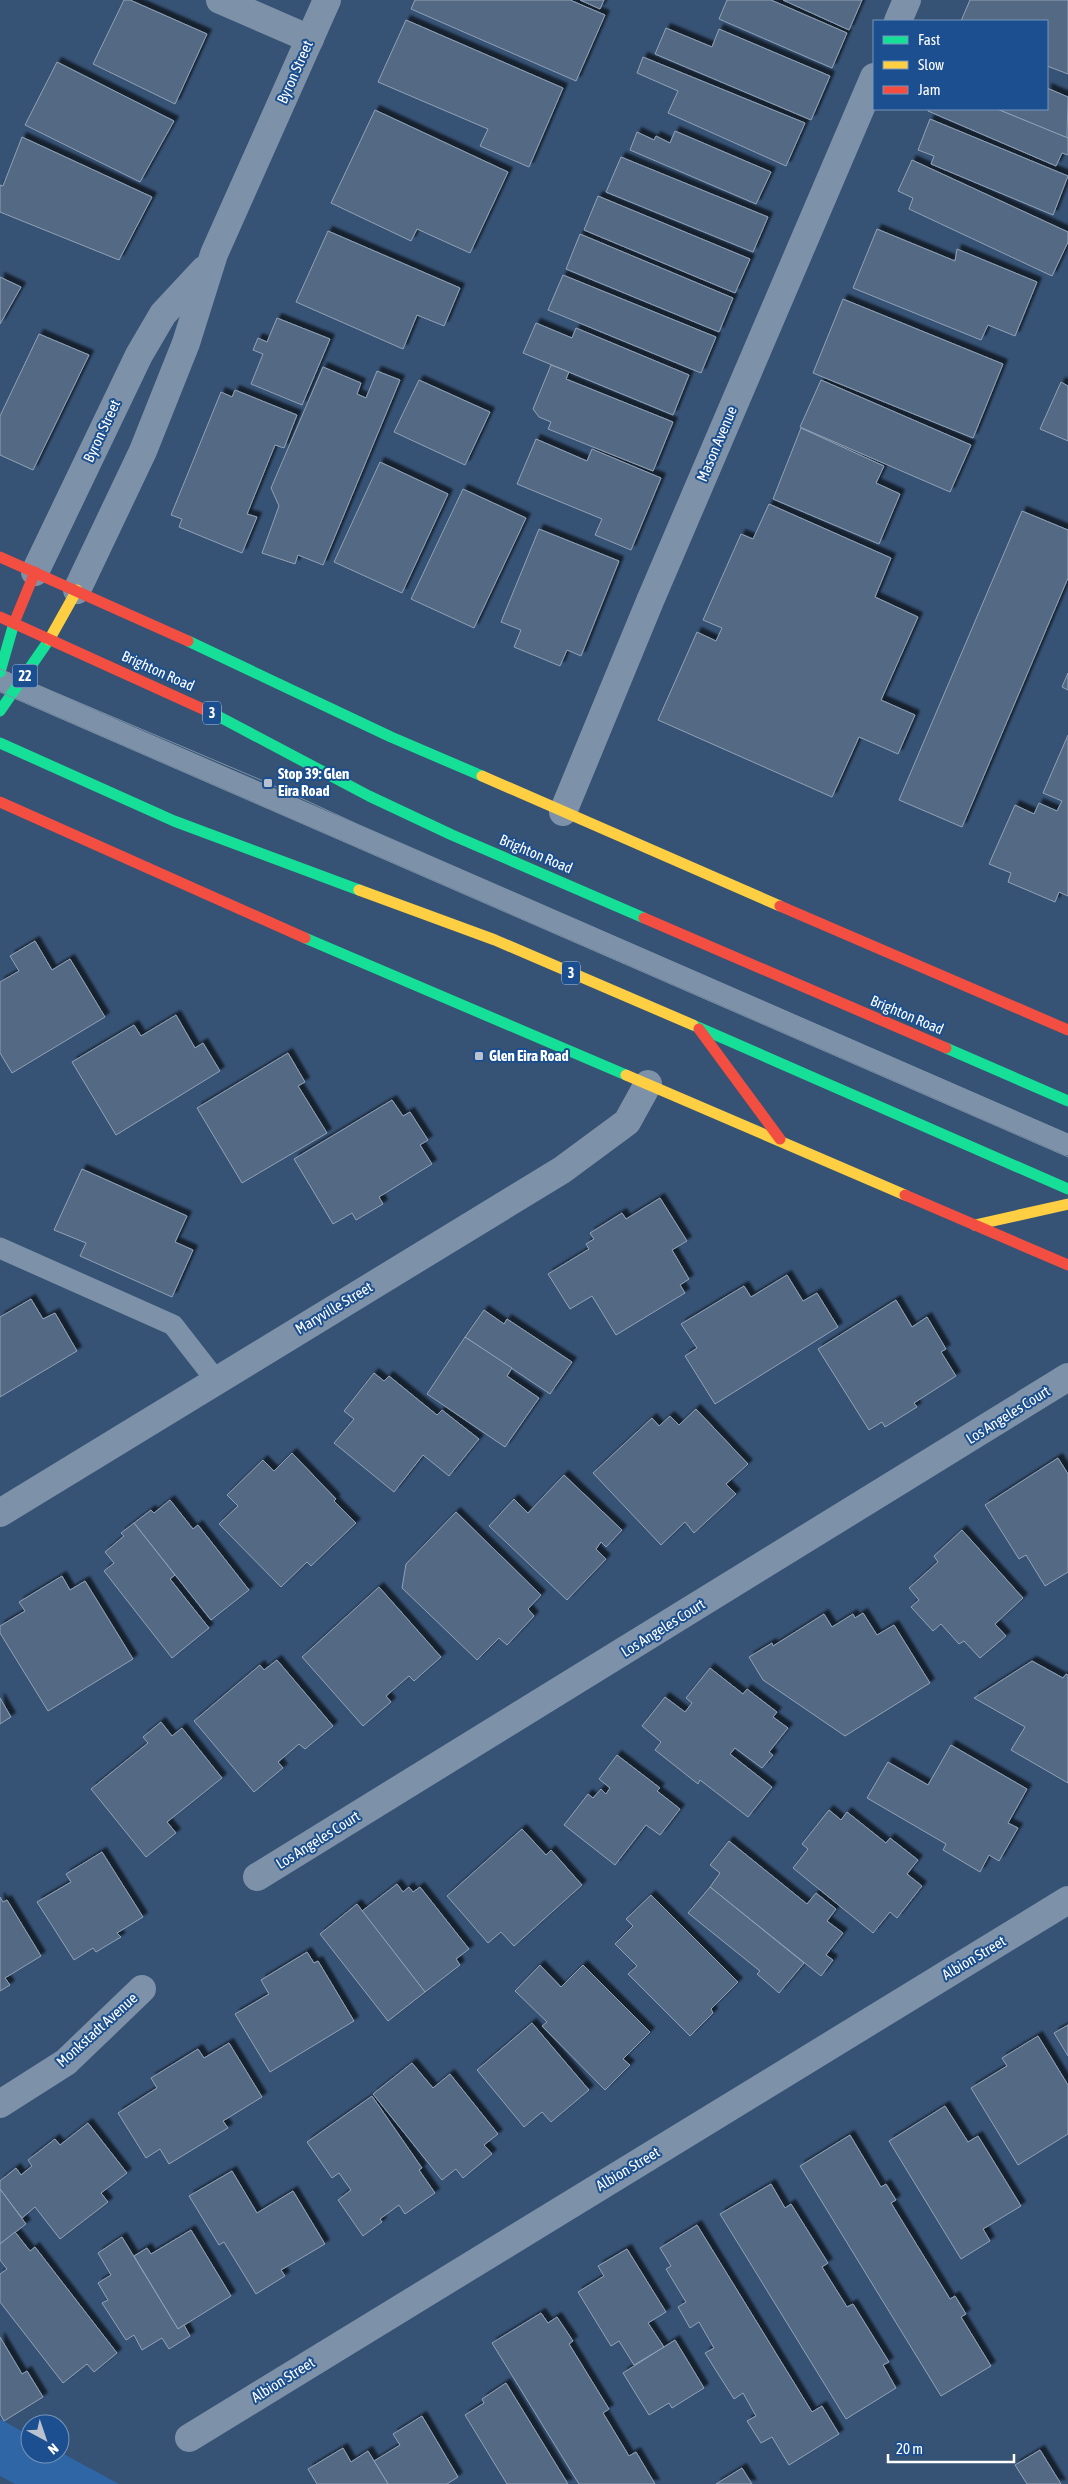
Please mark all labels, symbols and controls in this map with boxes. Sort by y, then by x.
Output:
legend [873,20,1048,110]
text: Fast [918,31,940,48]
street label: Byron Street [273,38,316,106]
text: Slow [918,56,944,73]
text: Jam [918,81,941,98]
street label: Byron Street [80,397,123,465]
street label: Mason Avenue [693,403,740,484]
street label: Brighton Road [119,647,197,694]
road number: 22 [12,664,38,688]
road number: 3 [203,701,221,724]
place label: Stop 39: Glen Eira Road [278,765,349,799]
marker: Stop 39: Glen Eira Road [262,777,274,789]
street label: Brighton Road [497,830,575,877]
road number: 3 [562,961,580,984]
street label: Brighton Road [868,991,946,1038]
place label: Glen Eira Road [489,1047,569,1064]
marker: Glen Eira Road [473,1050,485,1062]
street label: Maryville Street [292,1278,375,1337]
street label: Los Angeles Court [963,1382,1053,1447]
street label: Los Angeles Court [618,1595,708,1660]
street label: Los Angeles Court [273,1807,363,1872]
street label: Albion Street [939,1932,1009,1983]
street label: Monkstadt Avenue [53,1989,141,2070]
street label: Albion Street [593,2143,663,2194]
street label: Albion Street [248,2354,317,2406]
north arrow [20,2414,70,2464]
scale bar [888,2432,1014,2464]
text: N [45,2440,62,2458]
text: 20 m [896,2440,923,2457]

